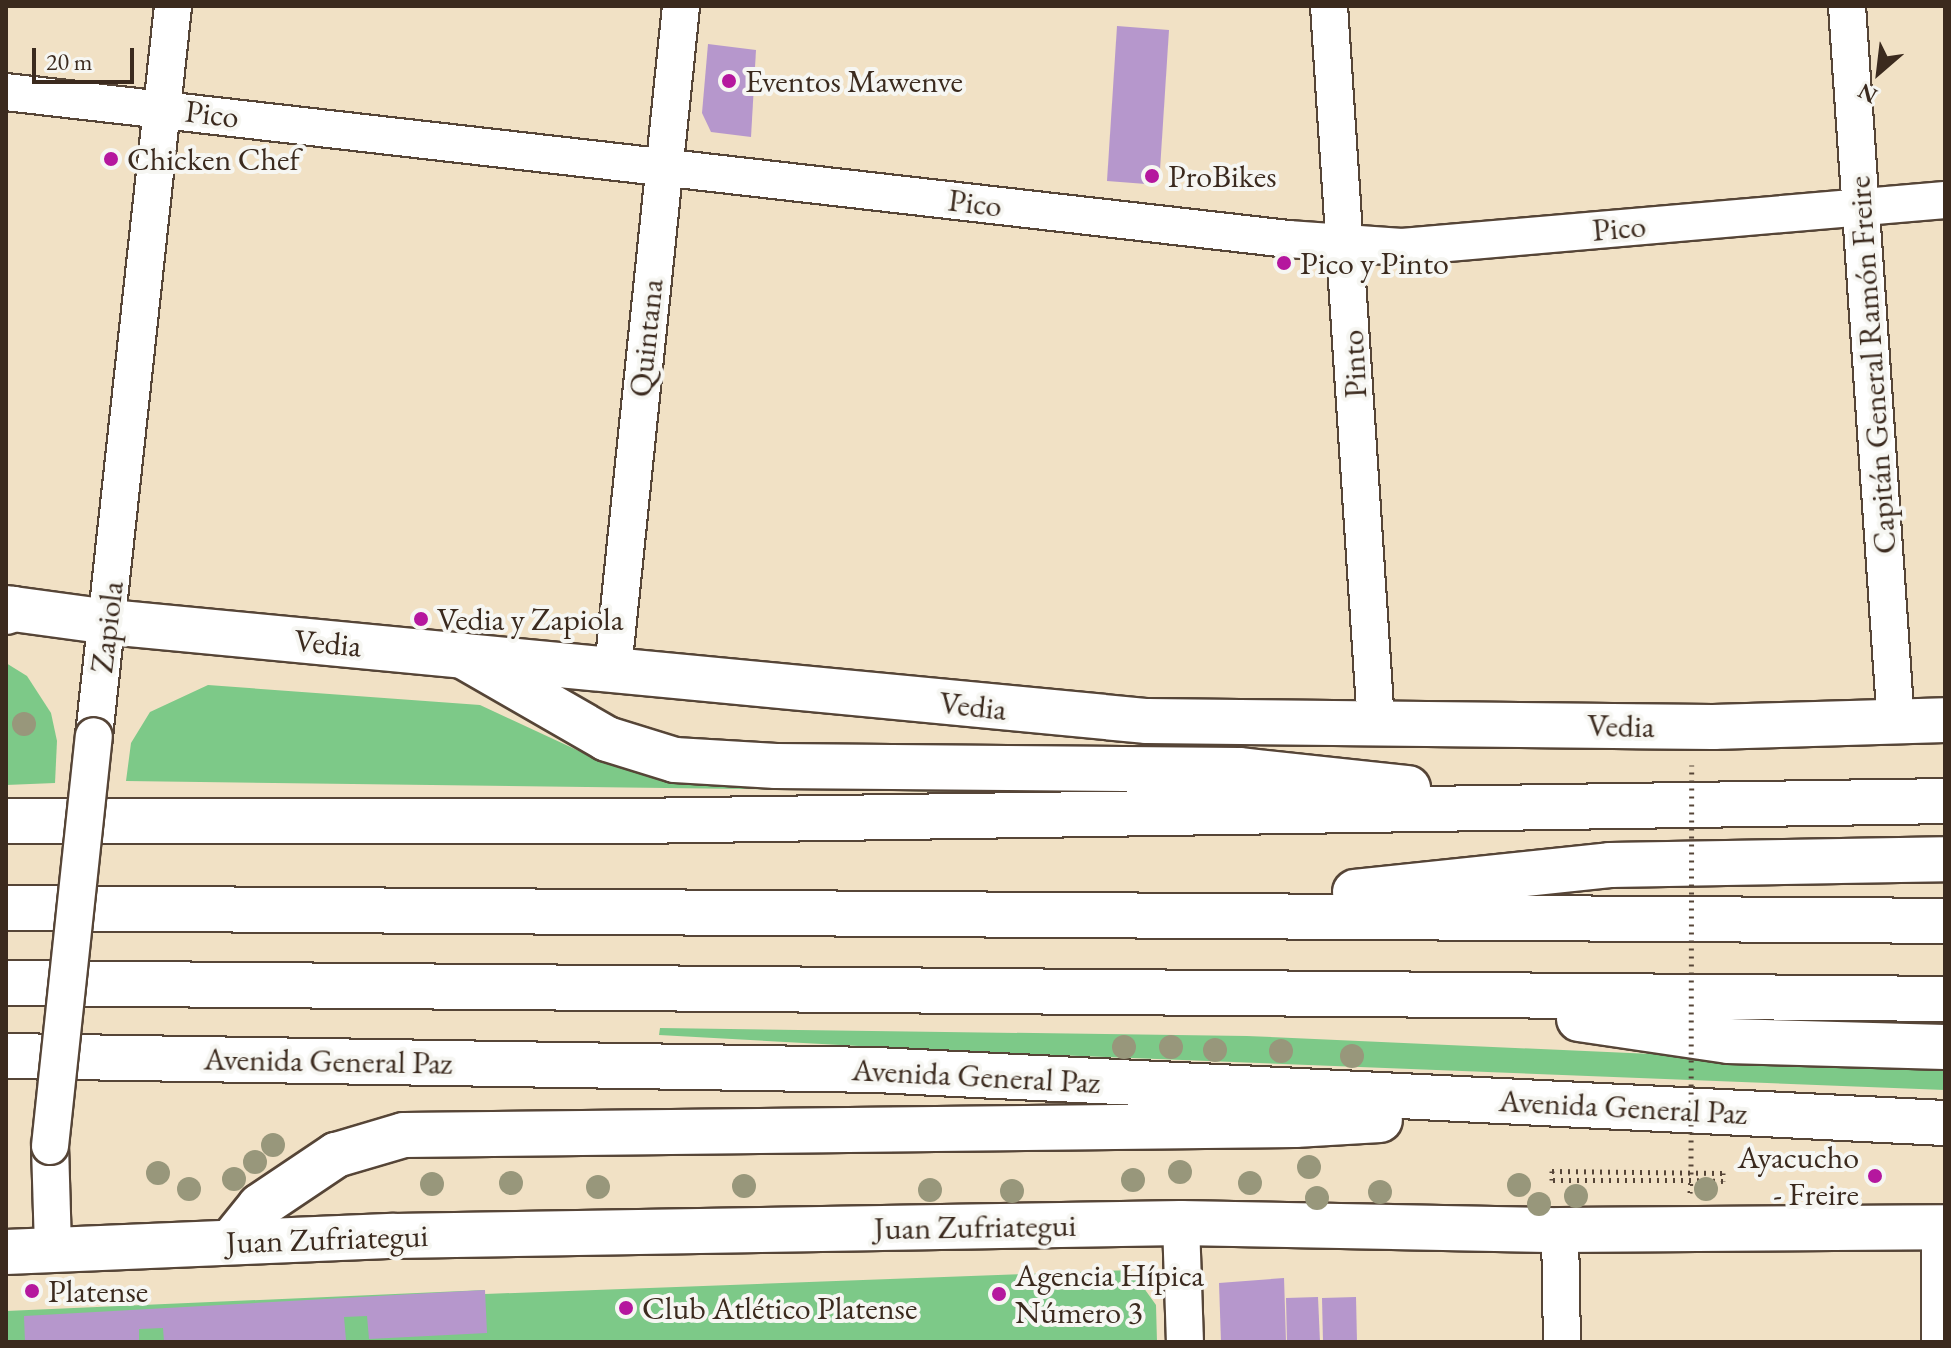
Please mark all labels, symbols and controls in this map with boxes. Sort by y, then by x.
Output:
scale bar [36,32,138,82]
north arrow [1839,32,1919,112]
text: 20 m [46,46,93,77]
place label: Eventos Mawenve [745,62,963,100]
marker: Eventos Mawenve [720,72,738,90]
text: N [1853,77,1882,111]
street label: Pico [183,92,241,136]
place label: Chicken Chef [127,140,300,178]
marker: Chicken Chef [102,150,120,168]
place label: ProBikes [1168,157,1277,195]
marker: ProBikes [1143,167,1161,185]
street label: Capitán General Ramón Freire [1840,175,1904,555]
street label: Pico [946,181,1004,225]
street label: Pico [1591,207,1647,249]
place label: Pico y Pinto [1300,244,1449,282]
marker: Pico y Pinto [1275,254,1293,272]
street label: Quintana [621,277,671,399]
street label: Pinto [1333,329,1375,399]
street label: Zapiola [82,579,132,675]
place label: Vedia y Zapiola [437,600,623,638]
marker: Vedia y Zapiola [412,610,430,628]
street label: Vedia [293,621,363,665]
street label: Vedia [938,683,1008,729]
street label: Vedia [1587,706,1655,746]
street label: Avenida General Paz [203,1040,453,1082]
street label: Avenida General Paz [851,1050,1101,1102]
street label: Avenida General Paz [1498,1081,1748,1133]
place label: Ayacucho - Freire [1738,1139,1859,1214]
marker: Ayacucho - Freire [1866,1167,1884,1185]
street label: Juan Zufriategui [873,1206,1077,1248]
street label: Juan Zufriategui [225,1216,429,1262]
place label: Agencia Hípica Número 3 [1015,1257,1204,1332]
place label: Platense [48,1272,148,1310]
marker: Platense [23,1282,41,1300]
marker: Agencia Hípica Número 3 [990,1285,1008,1303]
place label: Club Atlético Platense [642,1289,917,1327]
marker: Club Atlético Platense [617,1299,635,1317]

